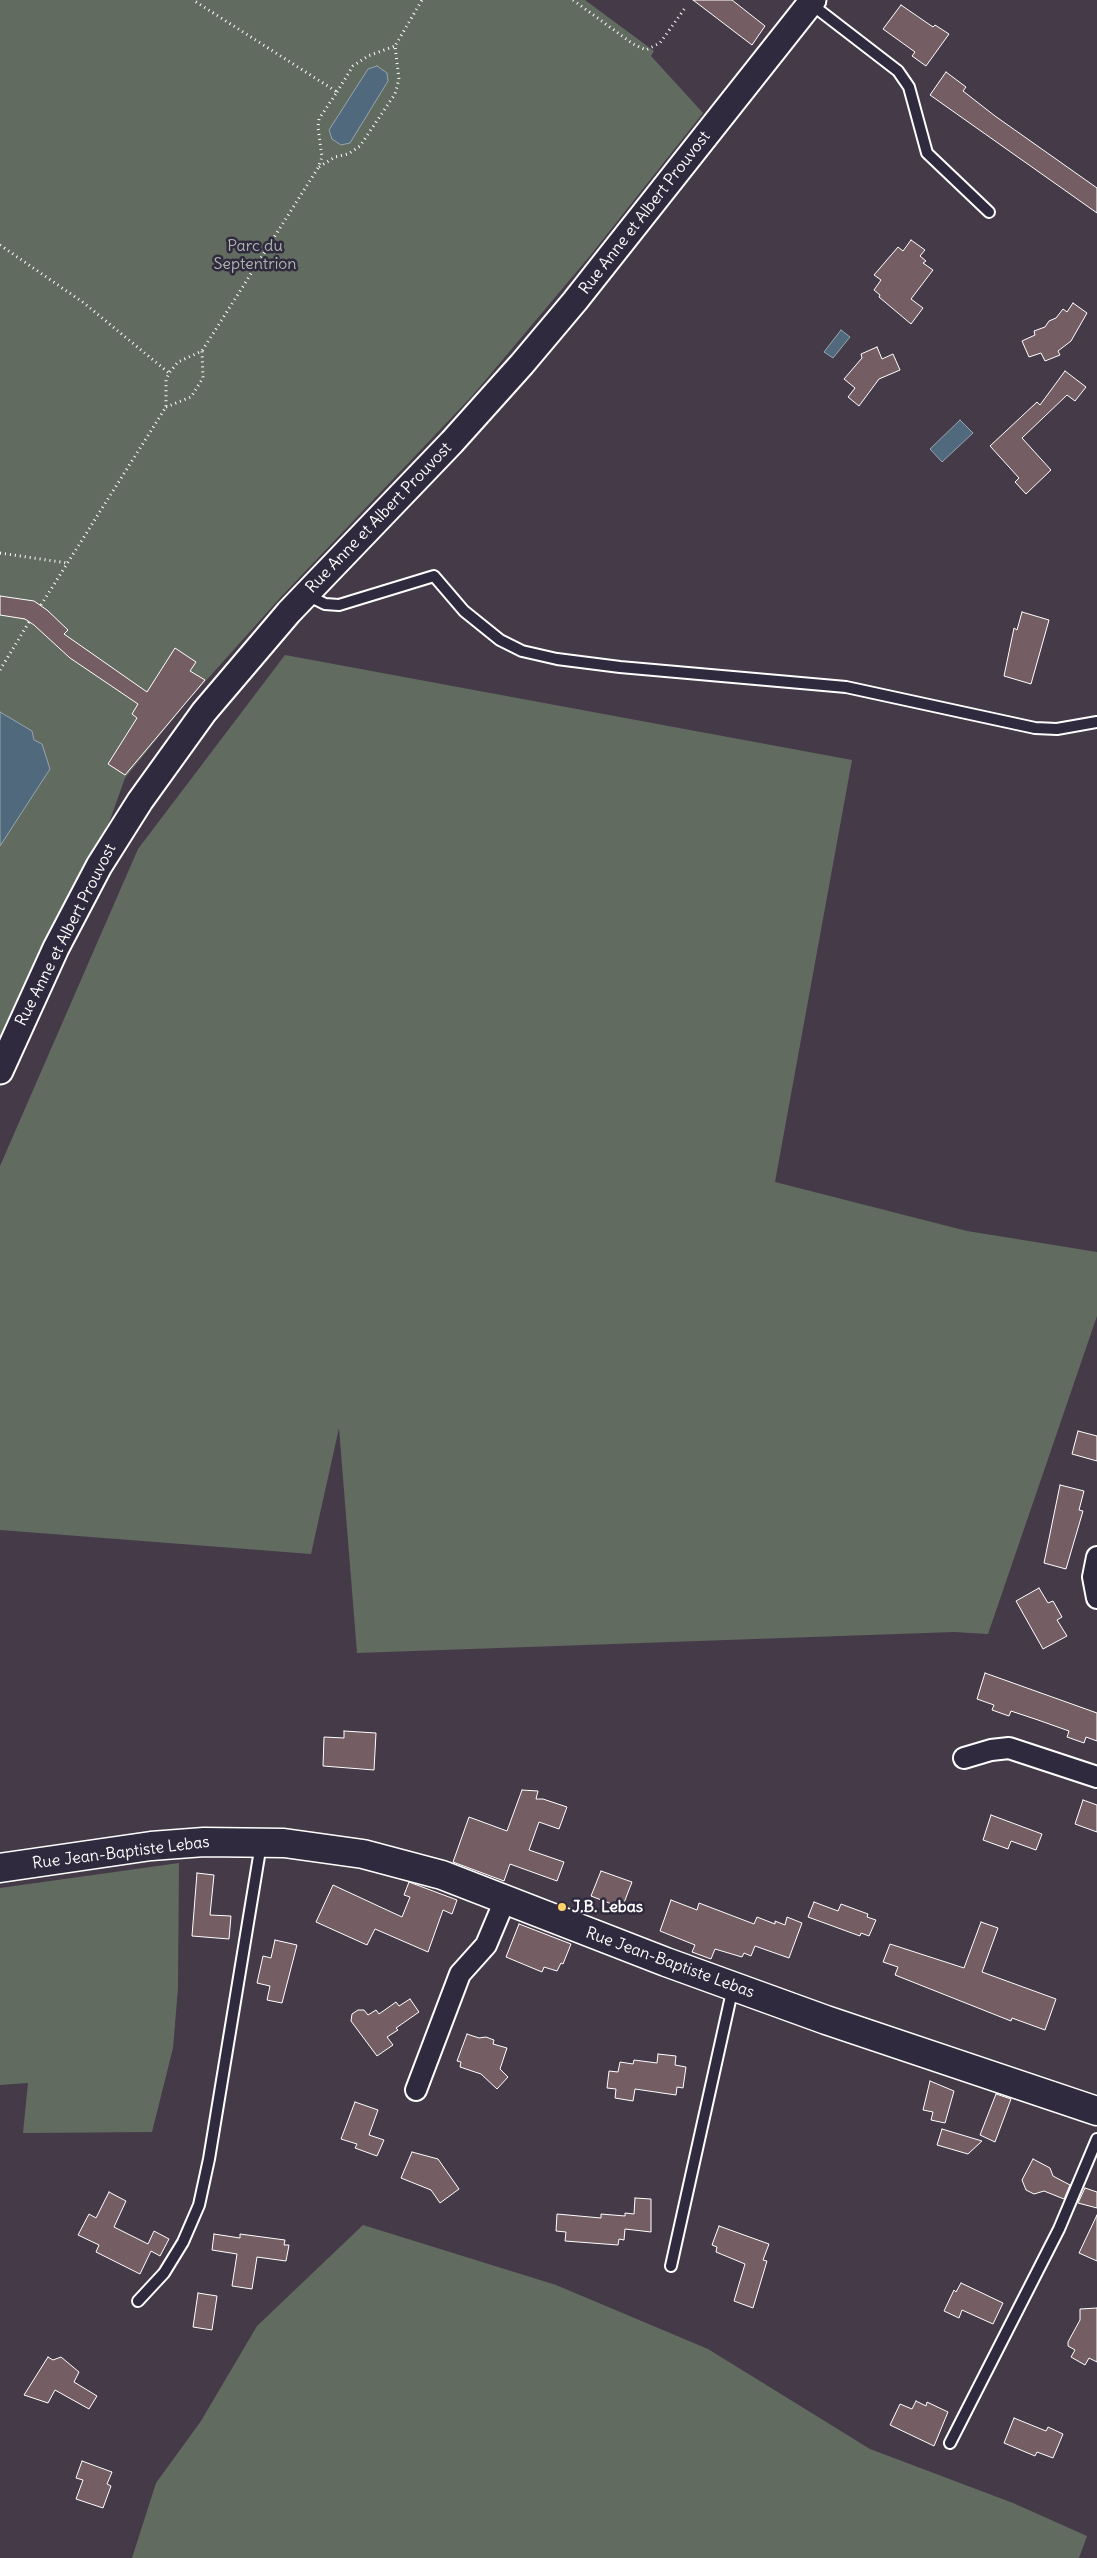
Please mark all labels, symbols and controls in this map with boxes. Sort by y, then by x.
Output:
street label: Rue Anne et Albert Prouvost [575,128,715,298]
park label: Parc du Septentrion [213,236,297,274]
street label: Rue Anne et Albert Prouvost [302,439,456,597]
street label: Rue Anne et Albert Prouvost [12,841,120,1029]
street label: Rue Jean-Baptiste Lebas [31,1833,211,1873]
place label: J.B. Lebas [572,1897,643,1917]
marker: J.B. Lebas [556,1901,568,1913]
street label: Rue Jean-Baptiste Lebas [583,1923,757,2003]

